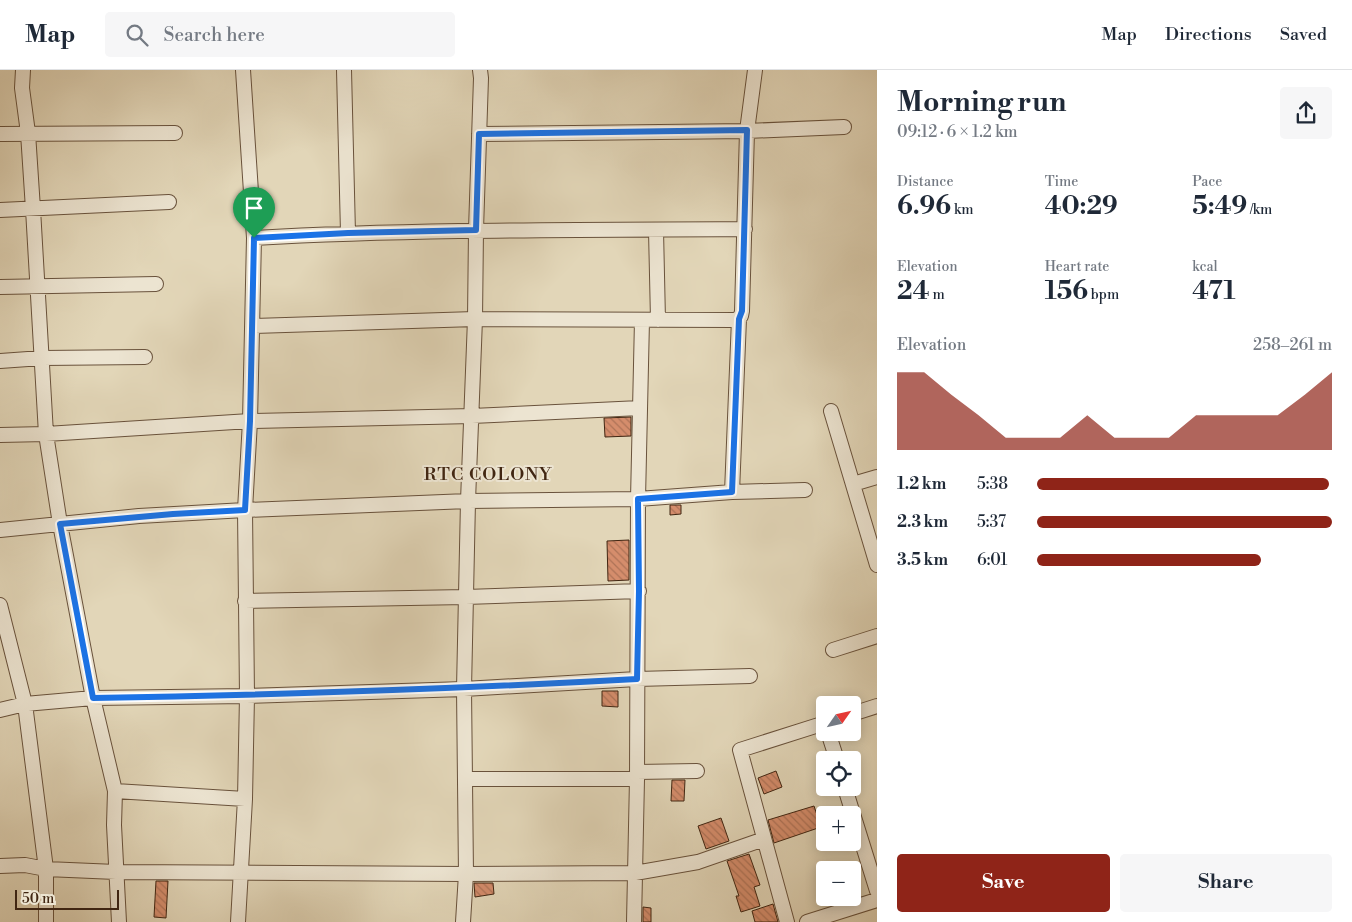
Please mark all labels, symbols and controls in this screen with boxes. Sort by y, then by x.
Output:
search box [105,12,455,57]
text: Map [25,20,75,50]
icon: search [123,21,151,49]
text: Search here [163,23,265,47]
text: Map [1101,23,1137,46]
text: Directions [1165,23,1252,46]
text: Saved [1280,23,1327,46]
text: Morning run [897,85,1066,120]
button: share [1280,87,1332,139]
text: 09:12 · 6 × 1.2 km [897,122,1018,142]
text: Distance [897,173,954,191]
text: Time [1045,173,1078,191]
text: Pace [1192,173,1222,191]
pin [233,187,275,238]
text: 6.96 [897,191,951,222]
text: 40:29 [1045,191,1118,222]
text: 5:49 [1192,191,1247,222]
icon: arrive [240,194,268,222]
text: km [951,201,974,219]
text: /km [1247,201,1272,219]
text: Elevation [897,258,958,276]
text: Heart rate [1045,258,1109,276]
text: kcal [1192,258,1218,276]
text: 24 [897,276,930,307]
text: 156 [1045,276,1088,307]
text: 471 [1192,276,1235,307]
text: m [930,286,945,304]
text: bpm [1088,286,1119,304]
text: Elevation [897,335,966,355]
text: 258–261 m [1253,335,1332,355]
district label: RTC COLONY [424,463,552,486]
text: 1.2 km [897,474,946,494]
text: 5:38 [977,474,1008,494]
text: 2.3 km [897,512,948,532]
text: 5:37 [977,512,1006,532]
text: 3.5 km [897,550,948,570]
text: 6:01 [977,550,1007,570]
north arrow [816,696,861,741]
map controls [816,696,861,906]
button: locate [816,751,861,796]
button: + [816,806,861,851]
button: Save [897,854,1110,912]
button: Share [1120,854,1332,912]
button: − [816,861,861,906]
scale bar [15,887,119,910]
text: 50 m [22,890,54,908]

